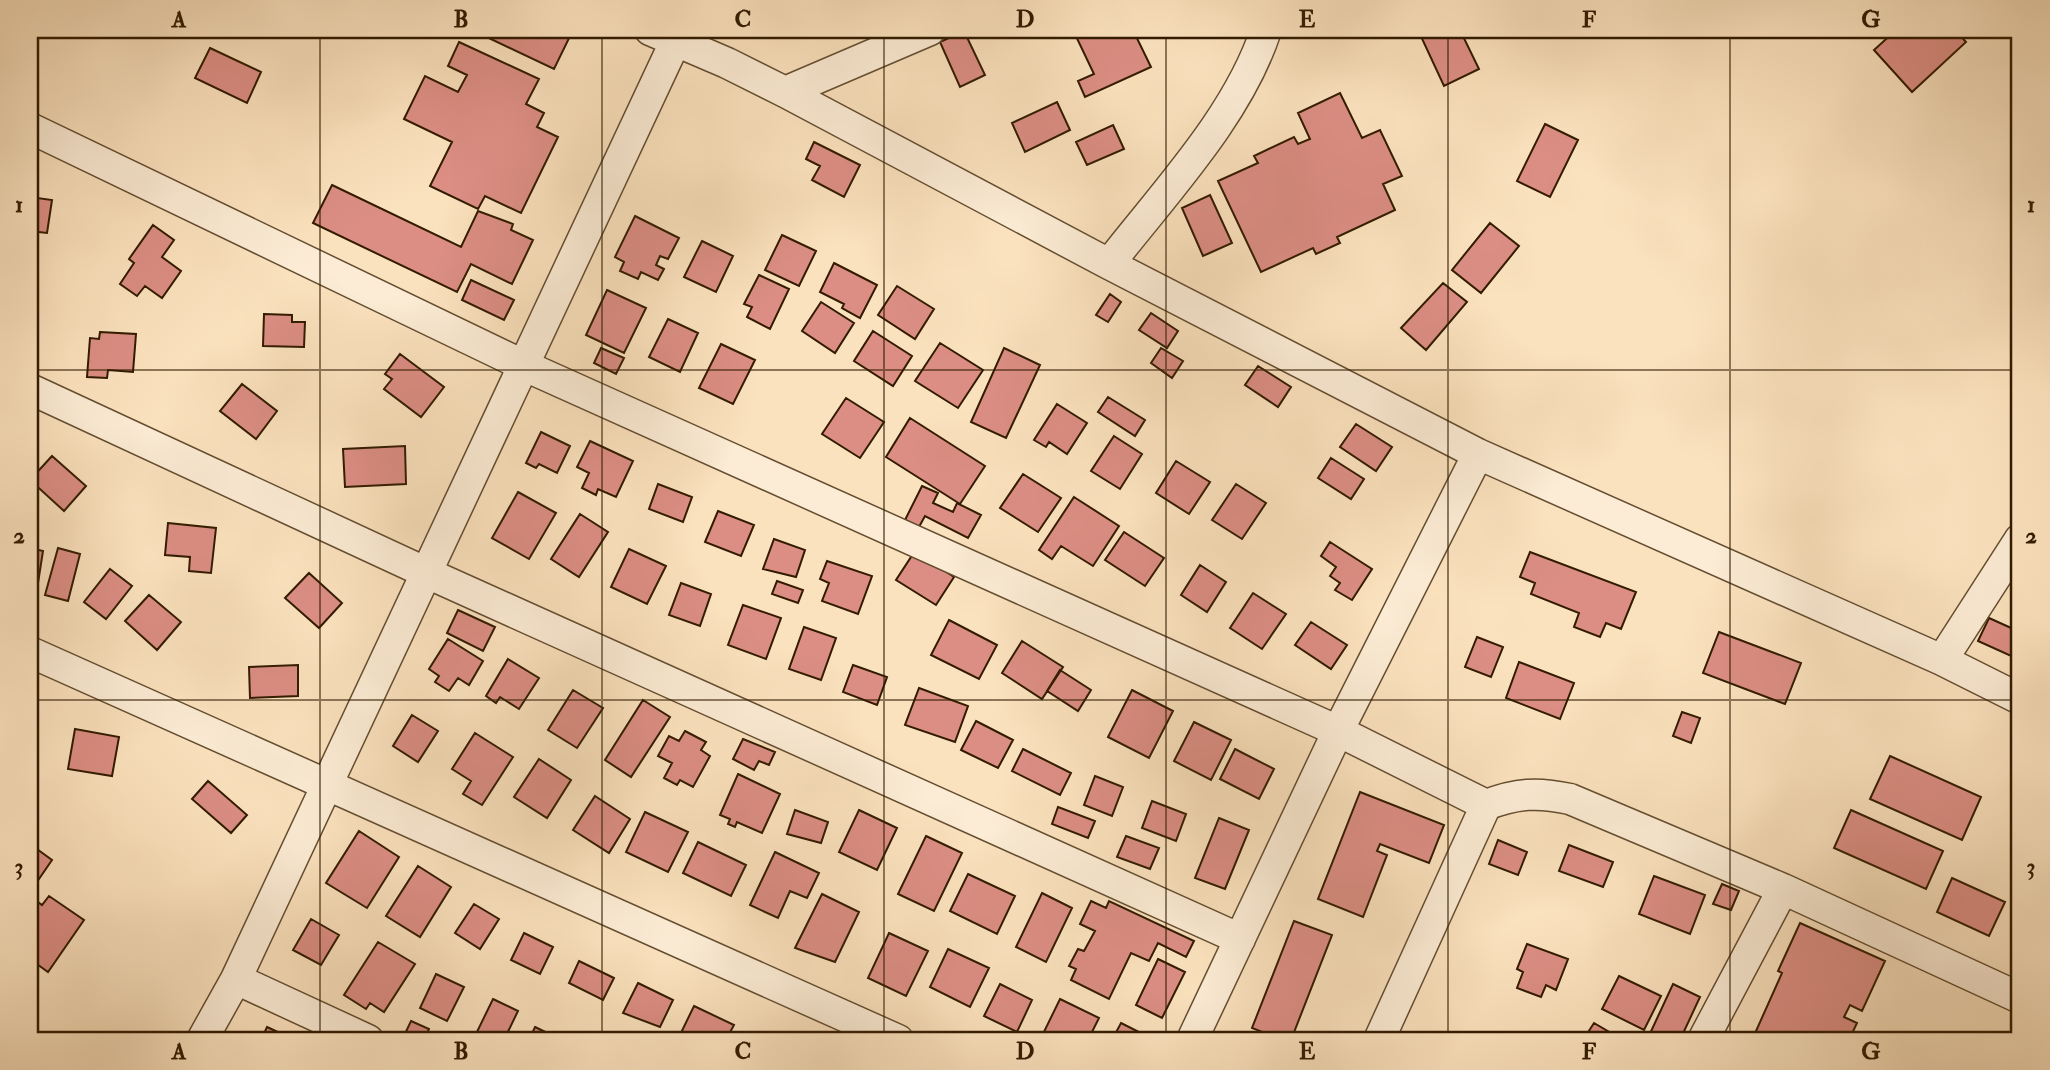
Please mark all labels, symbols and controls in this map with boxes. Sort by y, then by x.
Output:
text: A [171,5,187,34]
text: B [453,5,469,34]
text: C [735,5,751,34]
text: D [1016,5,1034,34]
text: E [1299,5,1316,34]
text: F [1582,5,1597,34]
text: G [1861,5,1881,34]
text: 1 [15,190,23,219]
text: 1 [2027,190,2035,219]
text: 2 [13,521,25,550]
text: 2 [2025,521,2037,550]
text: 3 [15,852,23,881]
text: 3 [2027,852,2035,881]
text: A [171,1037,187,1066]
text: B [453,1037,469,1066]
text: C [735,1037,751,1066]
text: D [1016,1037,1034,1066]
text: E [1299,1037,1316,1066]
text: F [1582,1037,1597,1066]
text: G [1861,1037,1881,1066]

